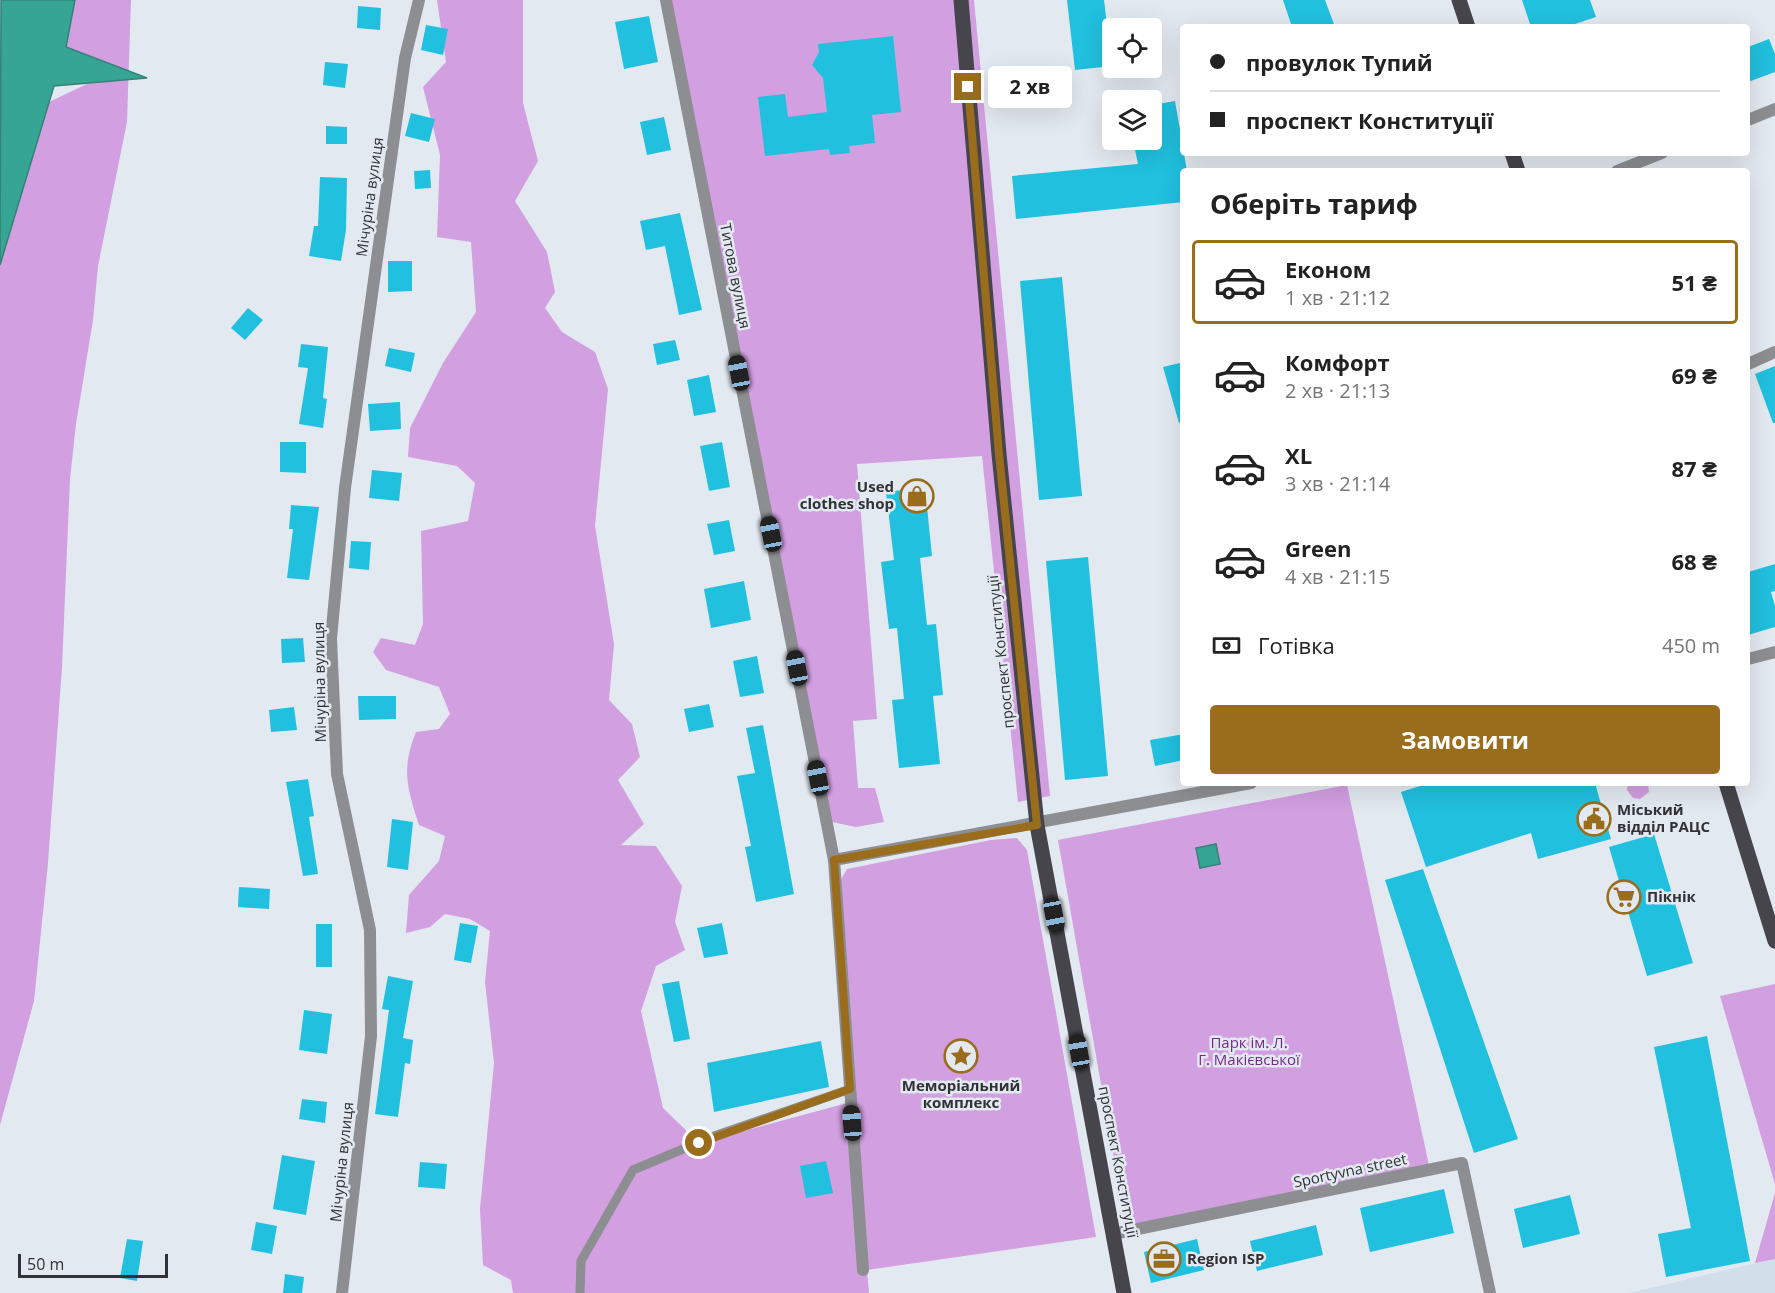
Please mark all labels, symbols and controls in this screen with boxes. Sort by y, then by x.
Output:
map controls [1102,18,1162,150]
button: locate [1102,18,1162,78]
text: провулок Тупий [1246,47,1433,77]
callout: 2 хв [989,66,1073,108]
route end [954,73,981,100]
text: 2 хв [1010,73,1050,100]
button: layers [1102,90,1162,150]
text: проспект Конституції [1246,105,1494,135]
street label: Мічуріна вулиця [351,136,387,258]
text: Оберіть тариф [1210,185,1418,222]
street label: Титова вулиця [716,222,756,330]
text: Економ [1285,254,1371,284]
icon: car [1213,255,1267,309]
text: 51 ₴ [1671,267,1717,297]
text: 1 хв · 21:12 [1285,284,1390,311]
text: Комфорт [1285,347,1390,377]
icon: car [1213,348,1267,402]
car [727,354,751,392]
text: 69 ₴ [1671,360,1717,390]
text: 2 хв · 21:13 [1285,377,1390,404]
text: XL [1285,440,1312,470]
icon: car [1213,441,1267,495]
text: 87 ₴ [1671,453,1717,483]
text: 3 хв · 21:14 [1285,470,1390,497]
place label: Used clothes shop [800,476,894,513]
shop icon: Used clothes shop [899,478,935,514]
car [759,515,783,553]
text: Green [1285,533,1351,563]
icon: car [1213,534,1267,588]
text: 68 ₴ [1671,546,1717,576]
text: 4 хв · 21:15 [1285,563,1390,590]
street label: проспект Конституції [982,574,1018,730]
street label: Мічуріна вулиця [308,622,330,742]
icon: cash [1210,629,1243,662]
text: Готівка [1258,630,1335,660]
text: 450 m [1662,632,1720,659]
car [785,649,809,687]
button: Замовити [1210,705,1720,774]
car [806,759,830,797]
place label: Міський відділ РАЦС [1617,799,1711,836]
public building icon: Міський відділ РАЦС [1576,801,1612,837]
supermarket icon: Пікнік [1606,879,1642,915]
place label: Пікнік [1647,886,1697,906]
car [1042,896,1066,934]
park label: Парк ім. Л. Г. Макієвської [1198,1032,1300,1069]
car [1067,1033,1091,1071]
place icon: Меморіальний комплекс [943,1038,979,1074]
place label: Меморіальний комплекс [902,1075,1020,1112]
street label: проспект Конституції [1094,1084,1144,1240]
street label: Мічуріна вулиця [325,1101,357,1223]
car [842,1104,862,1142]
route start [685,1129,712,1156]
street label: Sportyvna street [1291,1148,1408,1192]
office icon: Region ISP [1146,1241,1182,1277]
place label: Region ISP [1187,1248,1265,1268]
scale bar [18,1251,168,1278]
text: 50 m [27,1253,64,1275]

